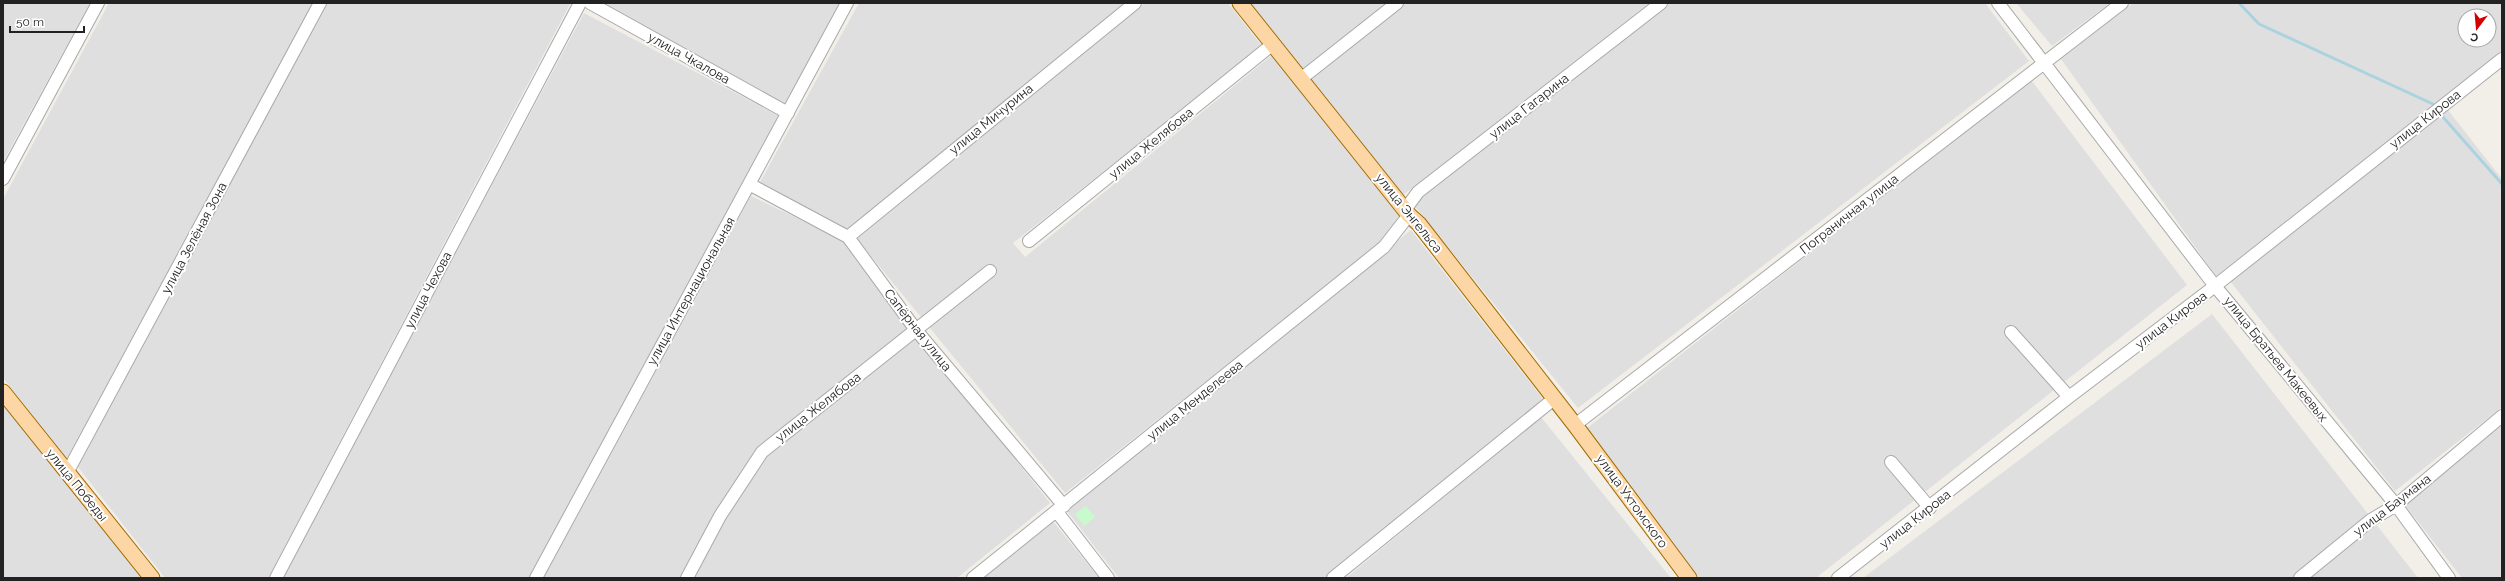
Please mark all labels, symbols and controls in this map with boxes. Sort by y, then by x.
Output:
scale bar [10,8,84,34]
north arrow [2457,8,2497,48]
text: 50 m [16,15,44,29]
street label: улица Чкалова [645,29,733,87]
text: С [2469,30,2480,44]
street label: улица Гагарина [1486,70,1572,142]
street label: улица Мичурина [946,81,1036,157]
street label: улица Кирова [2387,87,2463,151]
street label: улица Желябова [1106,104,1196,182]
street label: улица Энгельса [1372,170,1446,256]
street label: Пограничная улица [1797,171,1901,257]
street label: улица Зелёная Зона [158,180,230,296]
street label: улица Интернациональная [644,214,738,368]
street label: улица Чехова [402,249,454,331]
street label: Сапёрная улица [881,286,955,374]
street label: улица Кирова [2132,288,2210,352]
street label: улица Братьев Макеевых [2221,293,2331,425]
street label: улица Менделеева [1144,357,1246,443]
street label: улица Желябова [772,369,864,445]
street label: улица Победы [43,446,111,524]
street label: улица Ухтомского [1593,451,1671,551]
street label: улица Баумана [2350,471,2434,539]
street label: улица Кирова [1877,487,1953,551]

